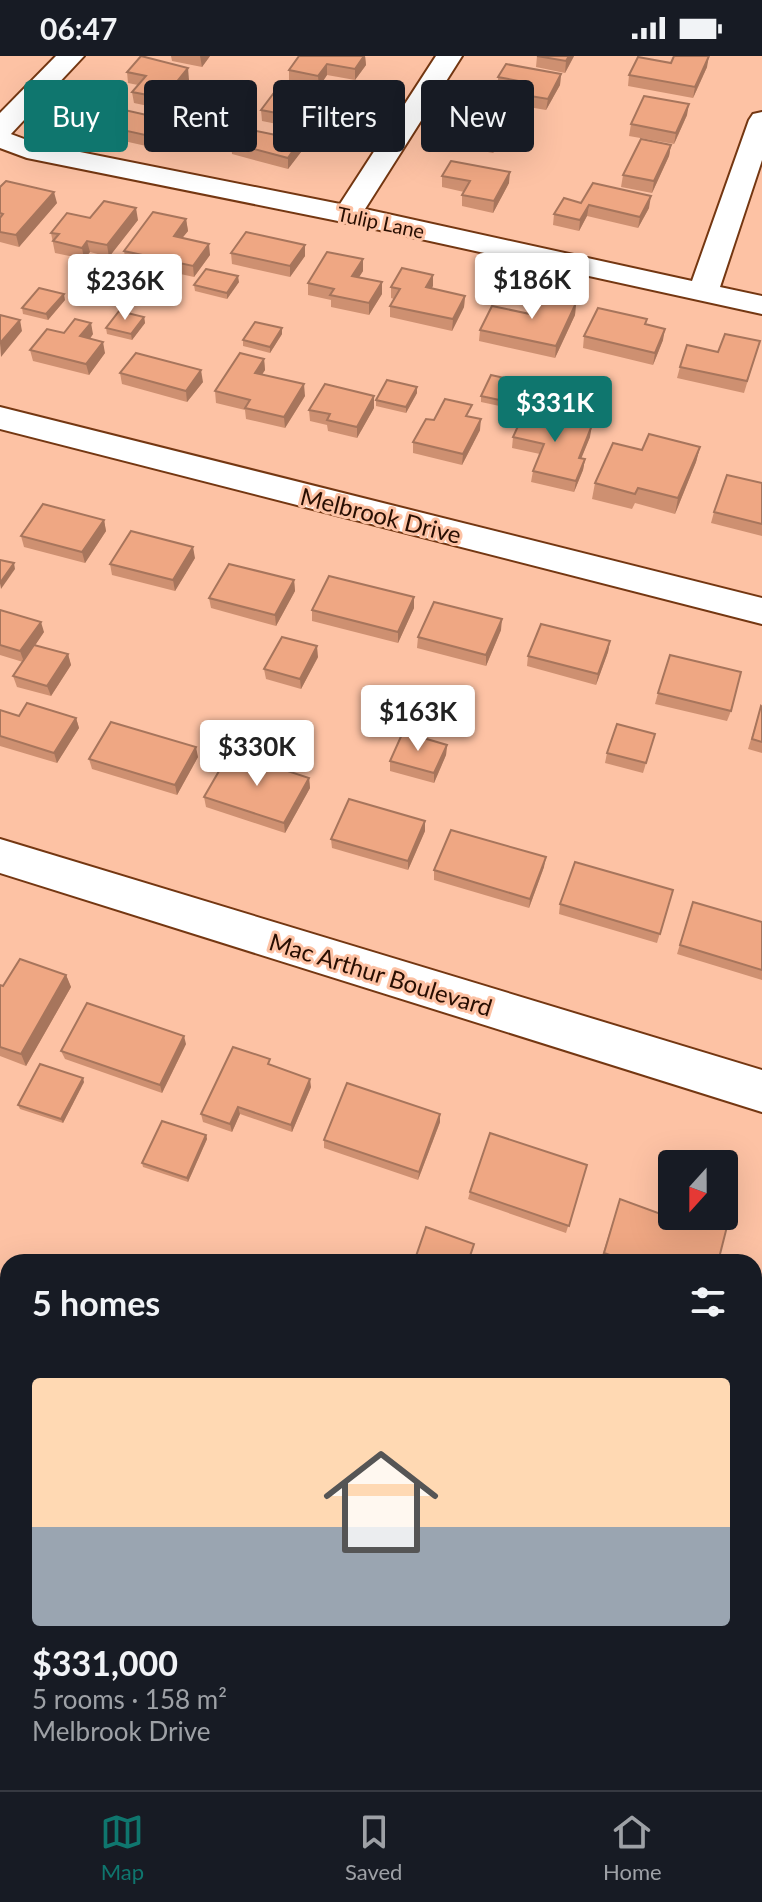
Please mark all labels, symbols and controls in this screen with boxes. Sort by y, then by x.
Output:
text: 06:47 [40,10,117,46]
chip: Buy [24,80,128,152]
chip: Rent [144,80,257,152]
chip: Filters [273,80,405,152]
chip: New [421,80,534,152]
street label: Tulip Lane [335,201,427,243]
pin: $186K [476,253,588,321]
pin: $236K [69,254,181,322]
text: $186K [493,263,571,295]
text: $236K [86,264,164,296]
pin: $331K [499,376,611,444]
text: $331K [516,386,594,418]
street label: Melbrook Drive [298,481,464,549]
pin: $163K [362,685,474,753]
text: $163K [379,695,457,727]
pin: $330K [201,720,313,788]
text: $330K [218,730,296,762]
street label: Mac Arthur Boulevard [266,926,496,1022]
north arrow [658,1150,738,1230]
map controls [658,1150,738,1230]
icon: filters [686,1280,730,1324]
text: 5 homes [32,1282,160,1323]
icon: home [309,1430,453,1574]
text: $331,000 [32,1642,178,1683]
text: 5 rooms · 158 m² [32,1683,227,1715]
text: Melbrook Drive [32,1715,210,1747]
tab: Map [100,1810,144,1885]
tab: Saved [345,1810,402,1885]
tab: Home [603,1810,662,1885]

